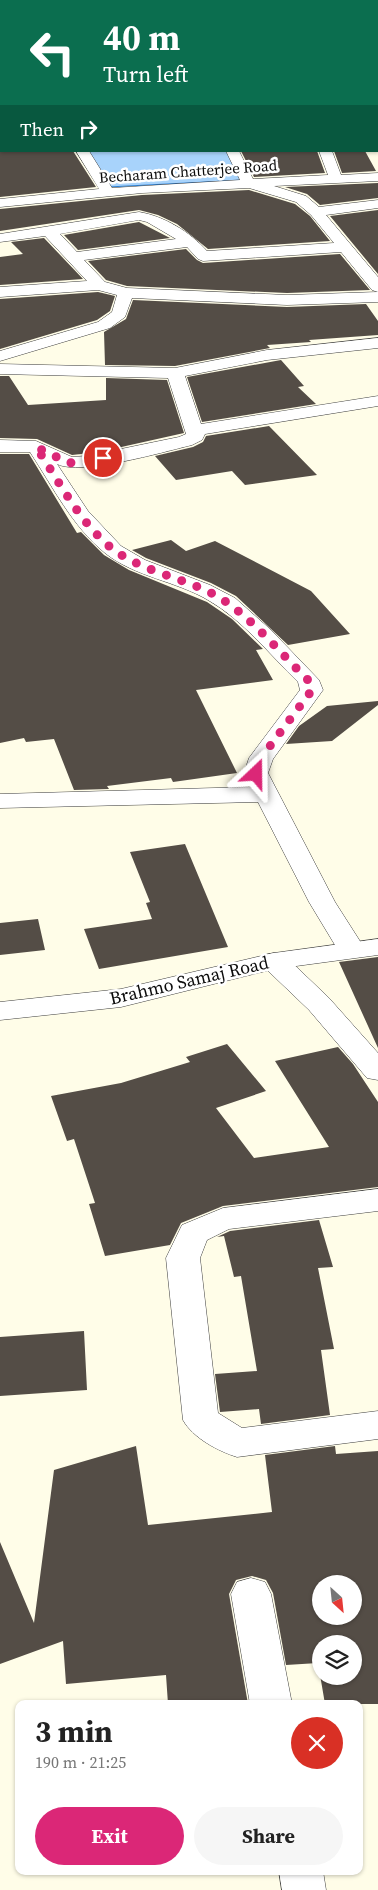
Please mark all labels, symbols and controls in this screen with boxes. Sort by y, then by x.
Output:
text: 40 m [103,14,180,62]
icon: left [20,20,85,85]
text: Turn left [103,59,188,89]
icon: right [74,115,102,143]
text: Then [20,116,64,142]
street label: Becharam Chatterjee Road [98,154,278,188]
pin [82,437,124,479]
icon: arrive [89,444,117,472]
position arrow [229,747,281,799]
street label: Brahmo Samaj Road [107,950,271,1010]
north arrow [312,1575,362,1625]
map controls [312,1575,362,1685]
button: layers [312,1635,362,1685]
text: 3 min [35,1711,113,1752]
button: close [291,1717,343,1769]
text: 190 m · 21:25 [35,1751,126,1773]
button: Exit [35,1807,184,1865]
button: Share [194,1807,343,1865]

